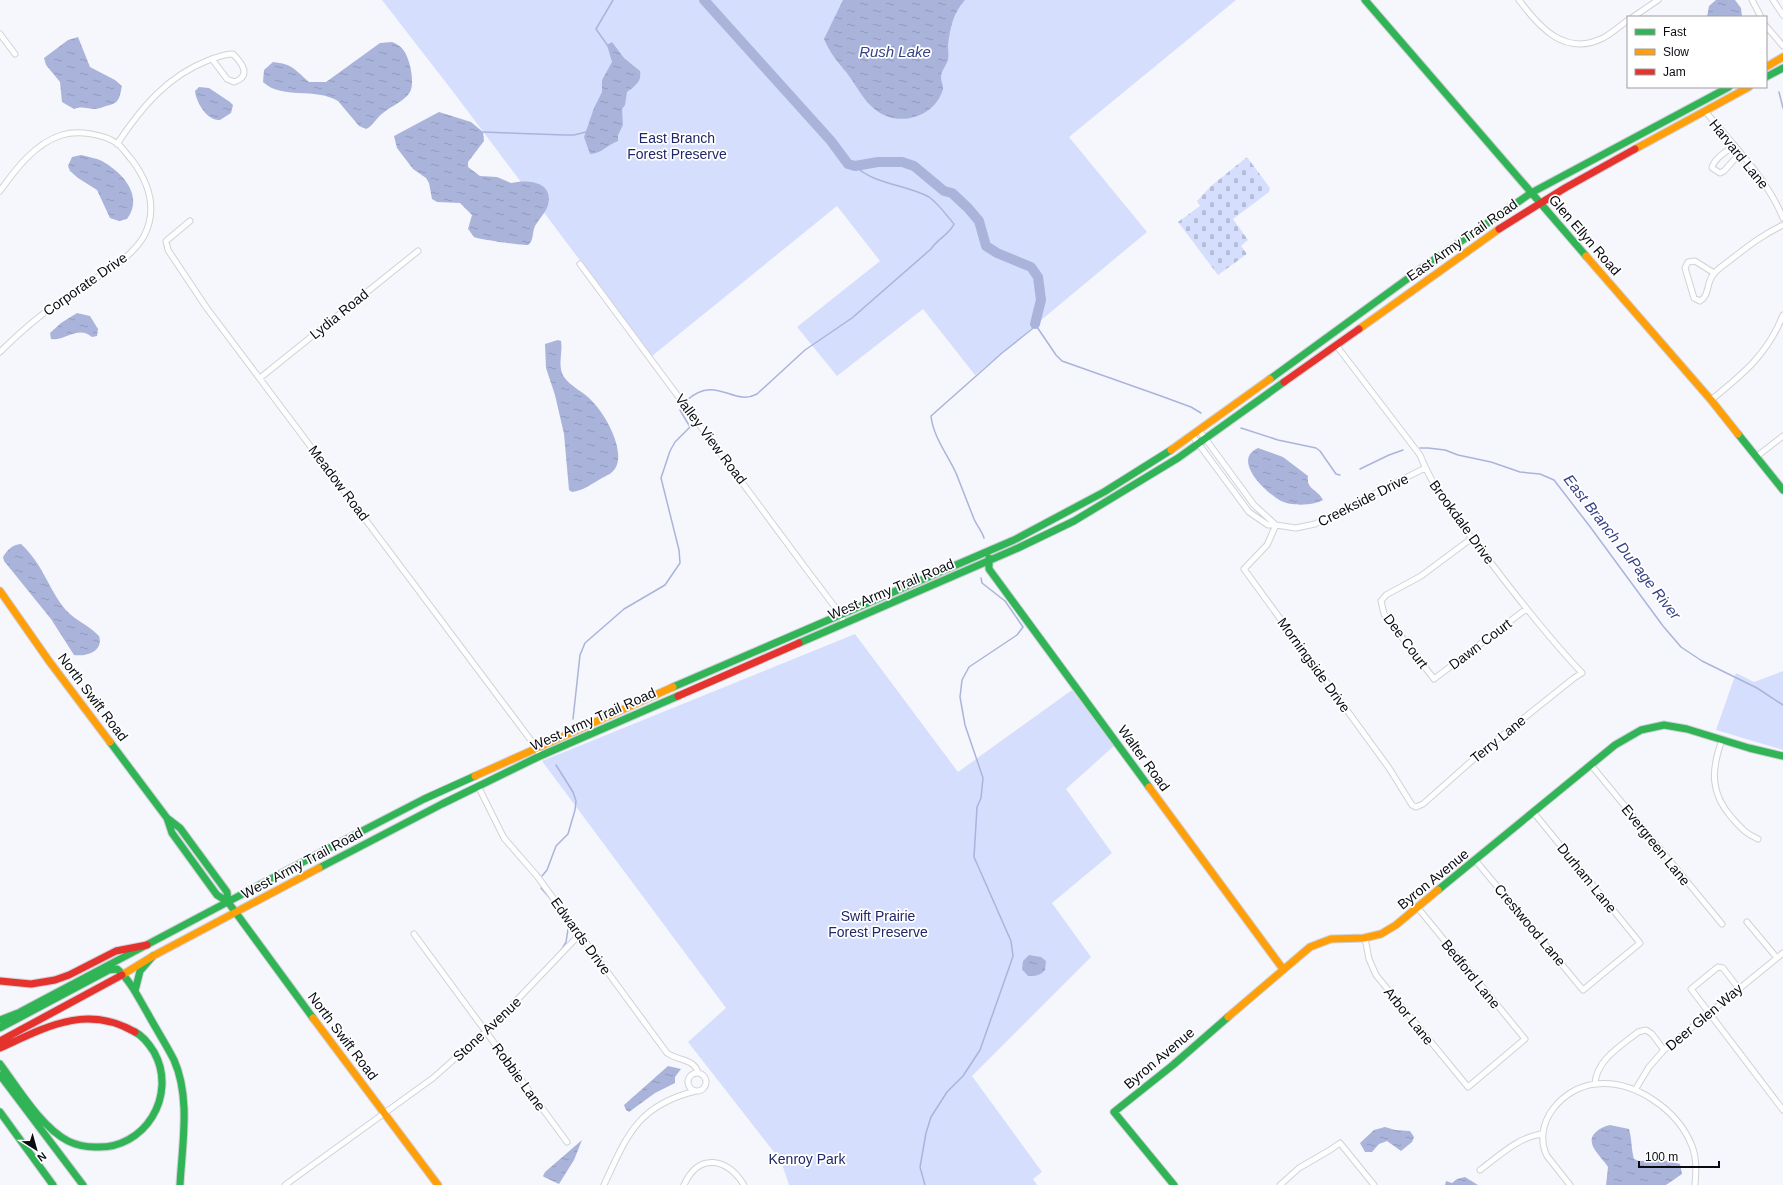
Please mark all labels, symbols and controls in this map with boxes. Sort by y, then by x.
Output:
legend [1627,16,1767,88]
text: Fast [1663,25,1687,39]
water label: Rush Lake [859,43,931,60]
text: Slow [1663,45,1689,59]
text: Jam [1663,65,1686,79]
street label: Harvard Lane [1706,116,1772,192]
park label: East Branch Forest Preserve [627,130,727,162]
street label: Glen Ellyn Road [1546,192,1624,278]
street label: East Army Trail Road [1404,196,1520,284]
street label: Corporate Drive [40,249,130,319]
street label: Lydia Road [307,286,371,342]
street label: Valley View Road [672,391,750,487]
street label: Meadow Road [305,442,373,524]
street label: Creekside Drive [1315,470,1411,530]
water label: East Branch DuPage River [1561,471,1685,623]
street label: Brookdale Drive [1426,477,1498,567]
street label: West Army Trail Road [826,555,956,623]
street label: Dee Court [1380,611,1432,671]
street label: Morningside Drive [1274,615,1354,716]
street label: Dawn Court [1446,615,1514,673]
street label: North Swift Road [55,650,131,744]
street label: West Army Trail Road [528,684,658,754]
street label: Terry Lane [1467,712,1529,766]
street label: Walter Road [1115,722,1173,794]
street label: Evergreen Lane [1618,801,1694,889]
street label: West Army Trail Road [239,824,365,902]
street label: Durham Lane [1554,840,1620,916]
street label: Byron Avenue [1394,845,1472,913]
street label: Crestwood Lane [1491,881,1569,969]
street label: Edwards Drive [548,894,614,978]
park label: Swift Prairie Forest Preserve [828,908,928,940]
street label: Bedford Lane [1438,936,1504,1012]
street label: Deer Glen Way [1662,980,1746,1054]
street label: Arbor Lane [1381,984,1437,1048]
street label: North Swift Road [305,989,381,1083]
street label: Stone Avenue [450,993,524,1064]
street label: Byron Avenue [1121,1024,1198,1092]
street label: Robbie Lane [489,1040,549,1114]
north arrow [16,1129,56,1169]
scale bar [1639,1143,1719,1169]
text: N [35,1150,49,1164]
text: 100 m [1645,1150,1678,1164]
park label: Kenroy Park [768,1151,847,1167]

